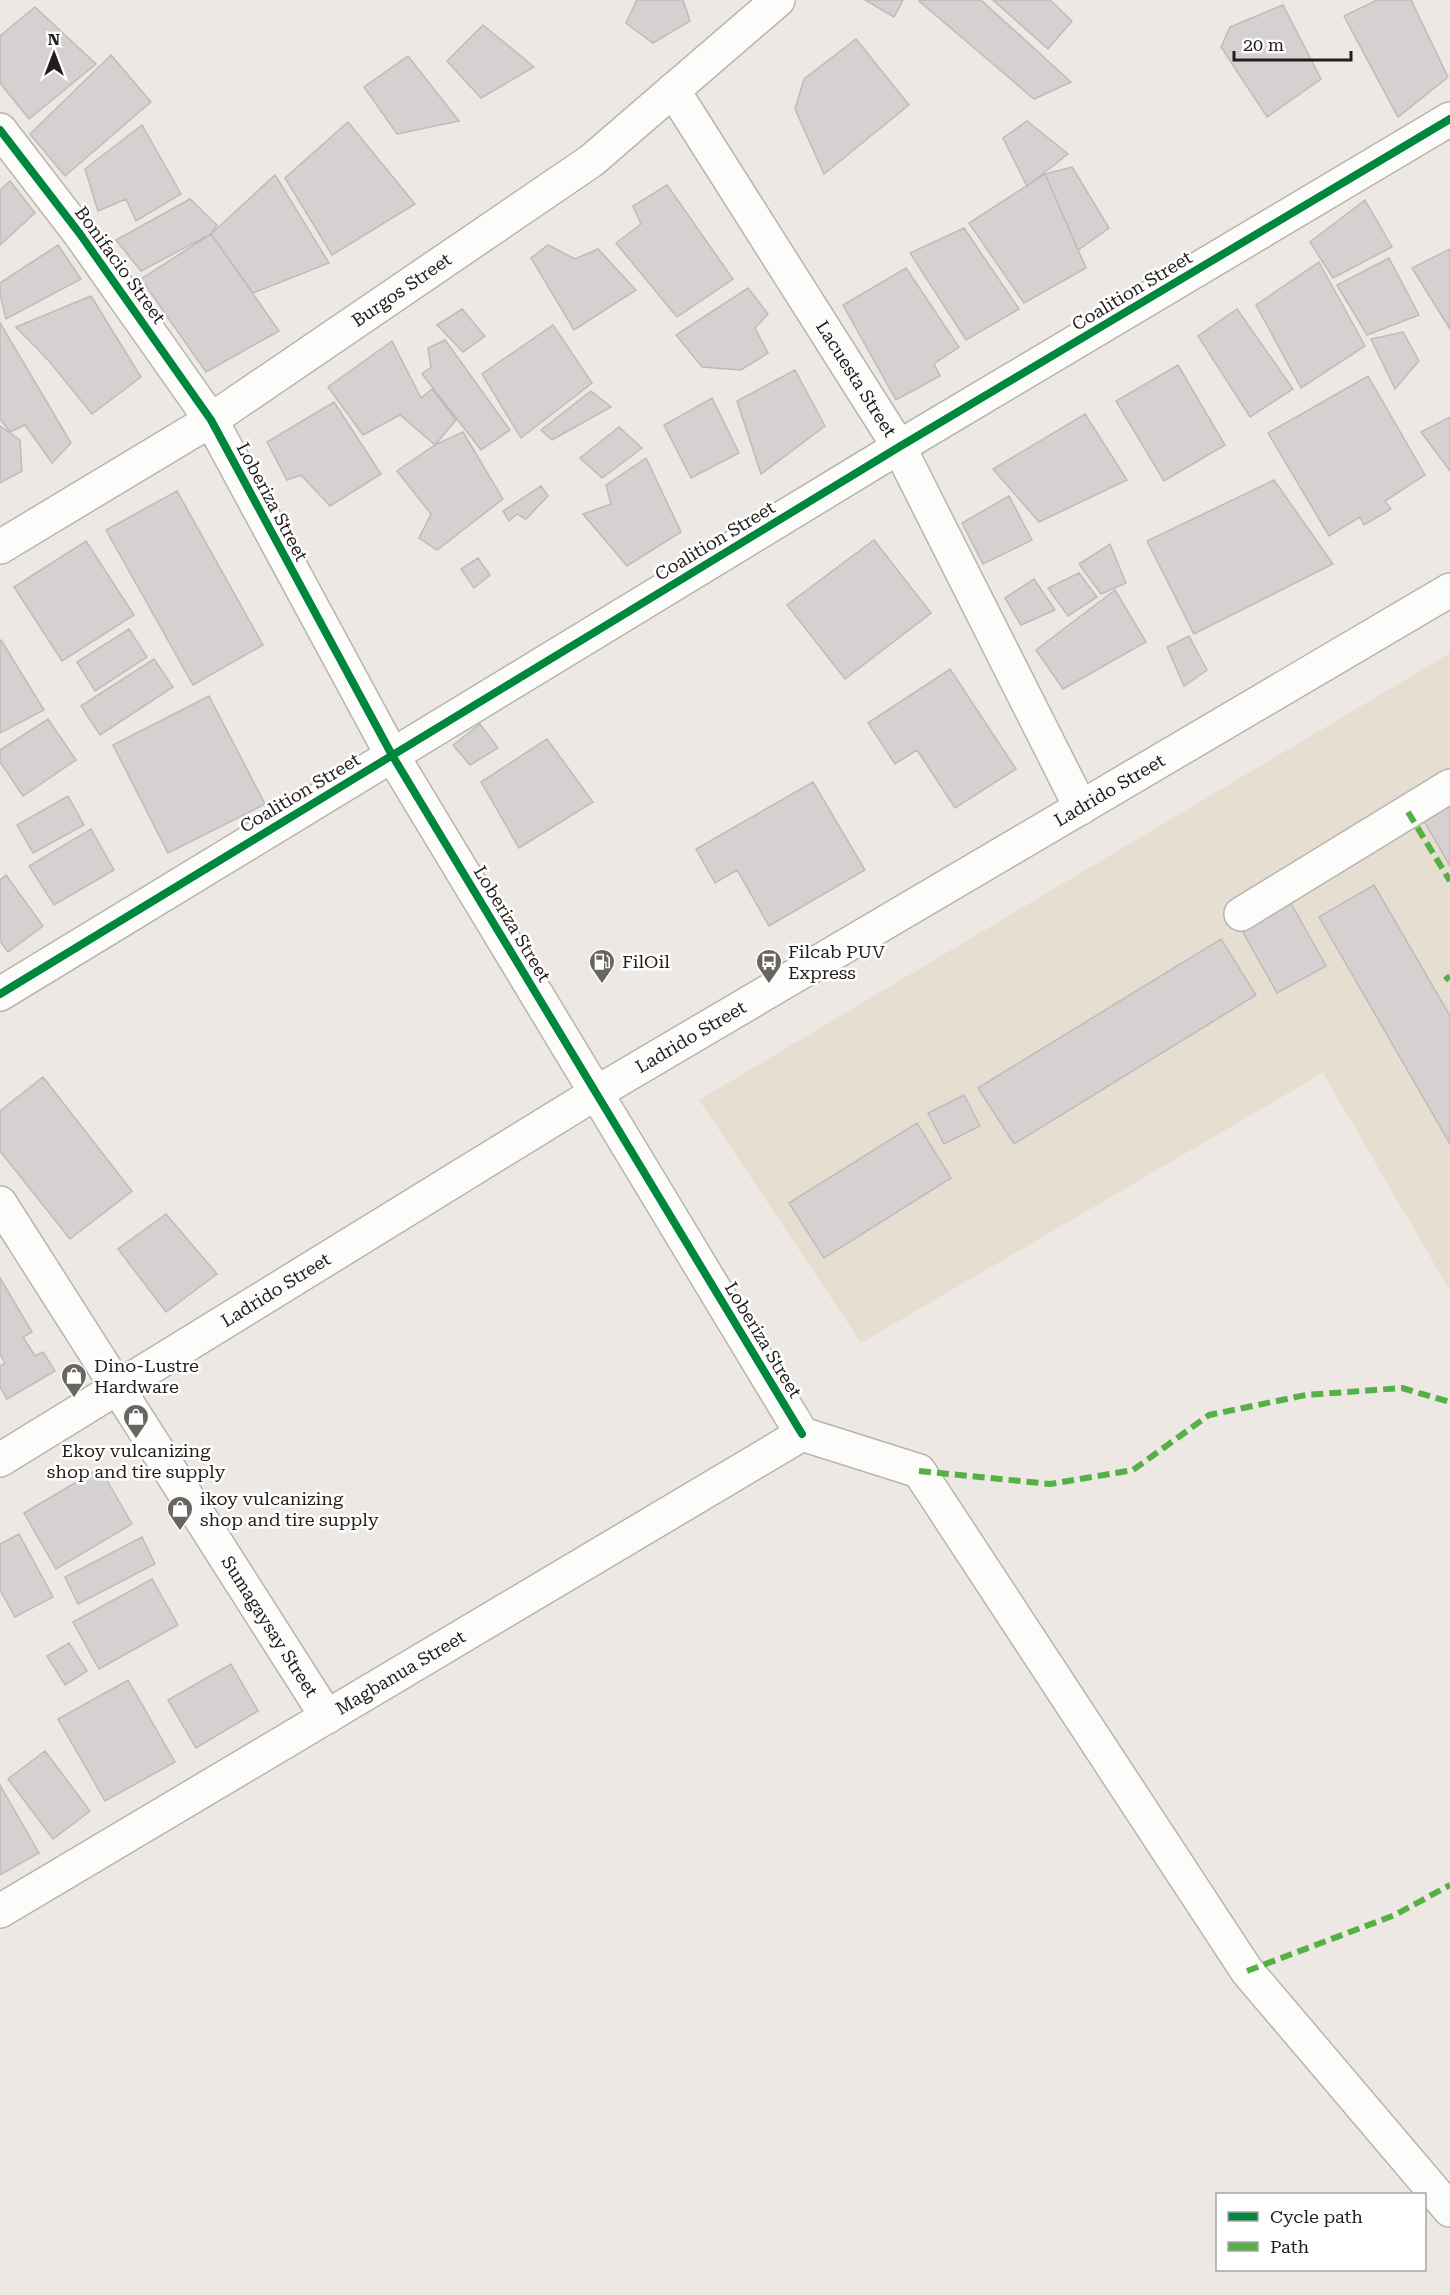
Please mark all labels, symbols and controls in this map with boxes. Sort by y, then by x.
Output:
north arrow [24,24,84,84]
scale bar [1234,24,1351,62]
text: N [48,30,60,49]
text: 20 m [1243,34,1284,55]
street label: Bonifacio Street [71,202,170,328]
street label: Coalition Street [1068,246,1196,335]
street label: Burgos Street [348,248,455,331]
street label: Lacuesta Street [812,317,901,441]
street label: Loberiza Street [232,439,313,565]
street label: Coalition Street [651,496,779,585]
street label: Coalition Street [236,748,364,837]
street label: Ladrido Street [1050,749,1169,831]
street label: Loberiza Street [470,862,555,986]
place label: Filcab PUV Express [788,941,885,983]
fuel station icon: FilOil [587,947,617,985]
bus stop icon: Filcab PUV Express [754,947,784,985]
place label: FilOil [622,951,670,972]
street label: Ladrido Street [632,996,750,1077]
street label: Ladrido Street [217,1248,334,1331]
street label: Loberiza Street [721,1278,806,1402]
place label: Dino-Lustre Hardware [94,1355,199,1397]
shop icon: Dino-Lustre Hardware [59,1361,89,1399]
shop icon: Ekoy vulcanizing shop and tire supply [121,1402,151,1440]
place label: Ekoy vulcanizing shop and tire supply [47,1440,226,1482]
place label: ikoy vulcanizing shop and tire supply [200,1488,379,1530]
shop icon: ikoy vulcanizing shop and tire supply [165,1494,195,1532]
street label: Sumagaysay Street [217,1552,323,1701]
street label: Magbanua Street [332,1626,469,1719]
legend [1216,2193,1426,2271]
text: Cycle path [1270,2206,1363,2227]
text: Path [1270,2236,1309,2257]

